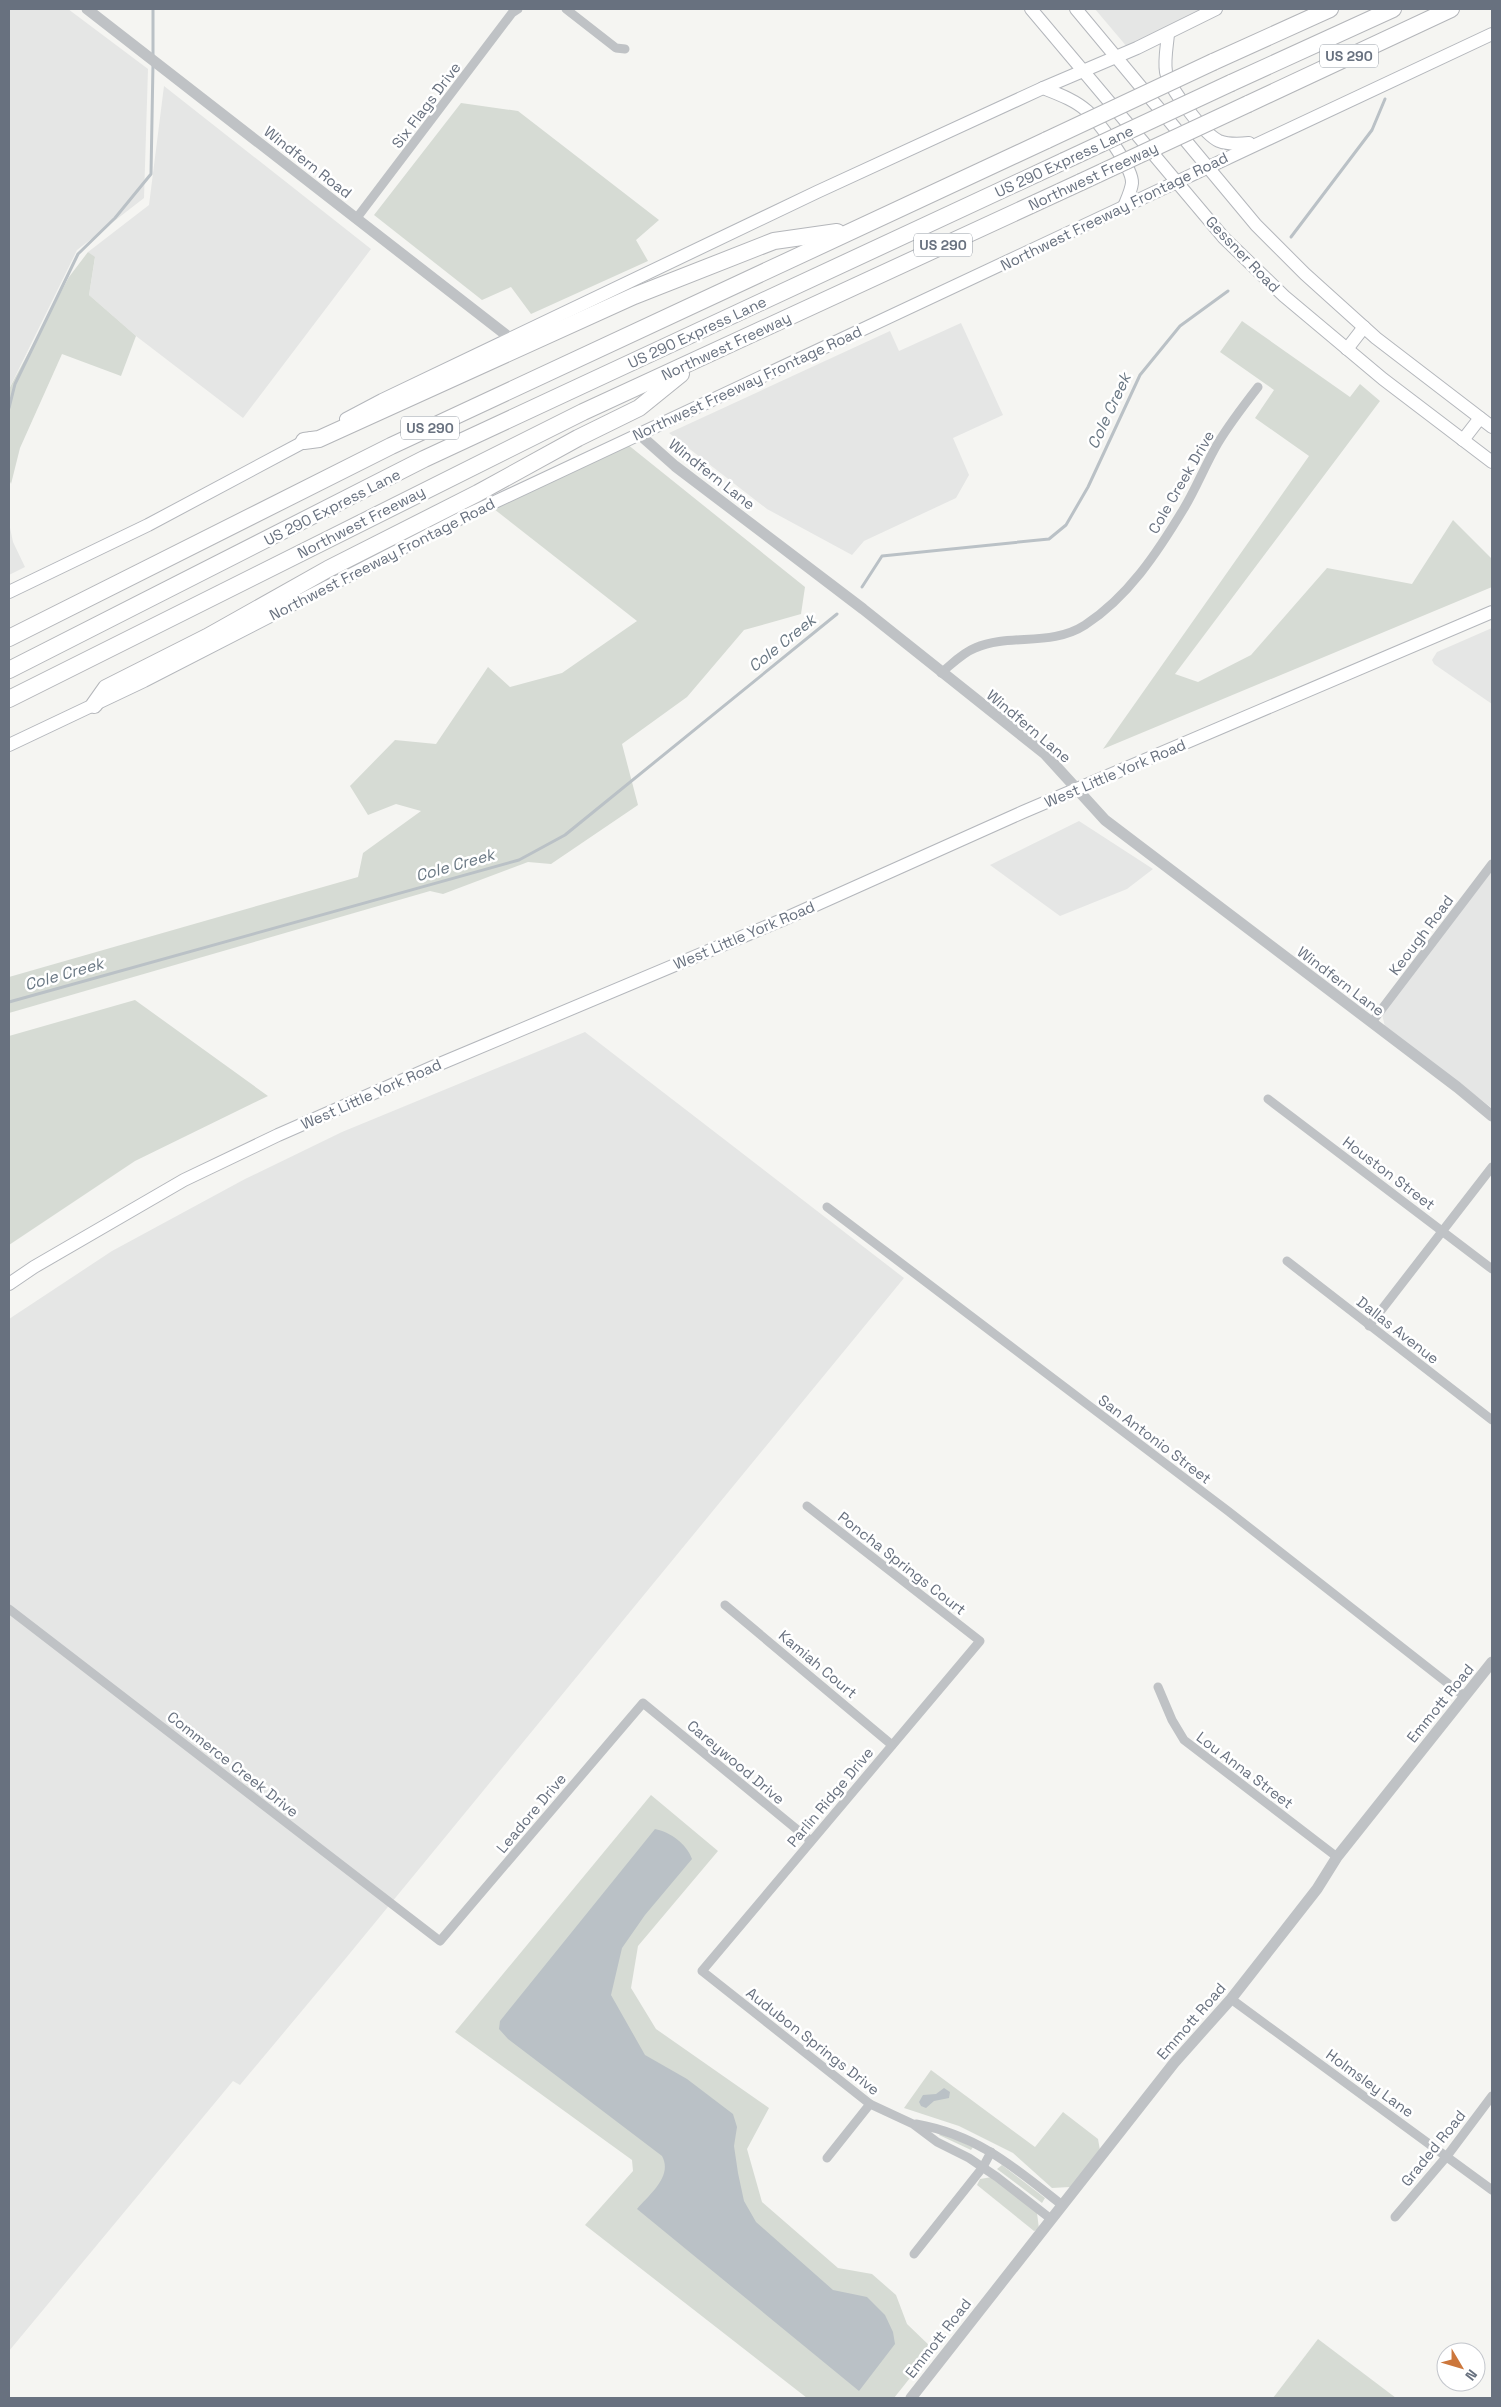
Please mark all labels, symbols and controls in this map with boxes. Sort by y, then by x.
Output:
road number: US 290 [1320,44,1378,68]
street label: Six Flags Drive [387,58,465,152]
street label: US 290 Express Lane [992,121,1136,201]
street label: Windfern Road [260,122,356,202]
street label: Northwest Freeway [1025,138,1161,214]
street label: Northwest Freeway Frontage Road [997,147,1231,275]
street label: Gessner Road [1202,212,1284,296]
road number: US 290 [914,234,972,256]
street label: US 290 Express Lane [625,292,769,372]
street label: Northwest Freeway [658,308,794,384]
street label: Northwest Freeway Frontage Road [629,321,865,445]
water label: Cole Creek [1082,368,1137,452]
road number: US 290 [401,416,459,439]
street label: Cole Creek Drive [1144,427,1218,537]
street label: Windfern Lane [665,434,759,514]
street label: US 290 Express Lane [261,464,403,550]
street label: Northwest Freeway [294,482,428,562]
street label: Northwest Freeway Frontage Road [266,494,498,624]
water label: Cole Creek [744,608,822,677]
street label: Windfern Lane [983,685,1075,767]
street label: West Little York Road [1042,735,1188,811]
water label: Cole Creek [413,843,499,886]
street label: Keough Road [1385,891,1457,979]
street label: West Little York Road [671,897,817,973]
street label: Windfern Lane [1294,942,1389,1020]
water label: Cole Creek [22,952,108,995]
street label: West Little York Road [298,1054,444,1134]
street label: Houston Street [1339,1132,1439,1214]
street label: Dallas Avenue [1353,1292,1443,1368]
street label: San Antonio Street [1095,1390,1215,1488]
street label: Poncha Springs Court [834,1507,970,1619]
street label: Kamiah Court [775,1626,861,1702]
street label: Emmott Road [1402,1660,1478,1746]
street label: Commerce Creek Drive [164,1707,302,1821]
street label: Careywood Drive [683,1716,789,1808]
street label: Lou Anna Street [1193,1727,1297,1813]
street label: Parlin Ridge Drive [783,1743,877,1851]
street label: Leadore Drive [492,1769,570,1857]
street label: Emmott Road [1152,1979,1230,2063]
street label: Audubon Springs Drive [742,1983,884,2099]
street label: Holmsley Lane [1322,2045,1418,2121]
street label: Graded Road [1396,2106,1470,2190]
street label: Emmott Road [901,2294,975,2382]
north arrow [1436,2342,1486,2392]
text: N [1461,2366,1481,2384]

